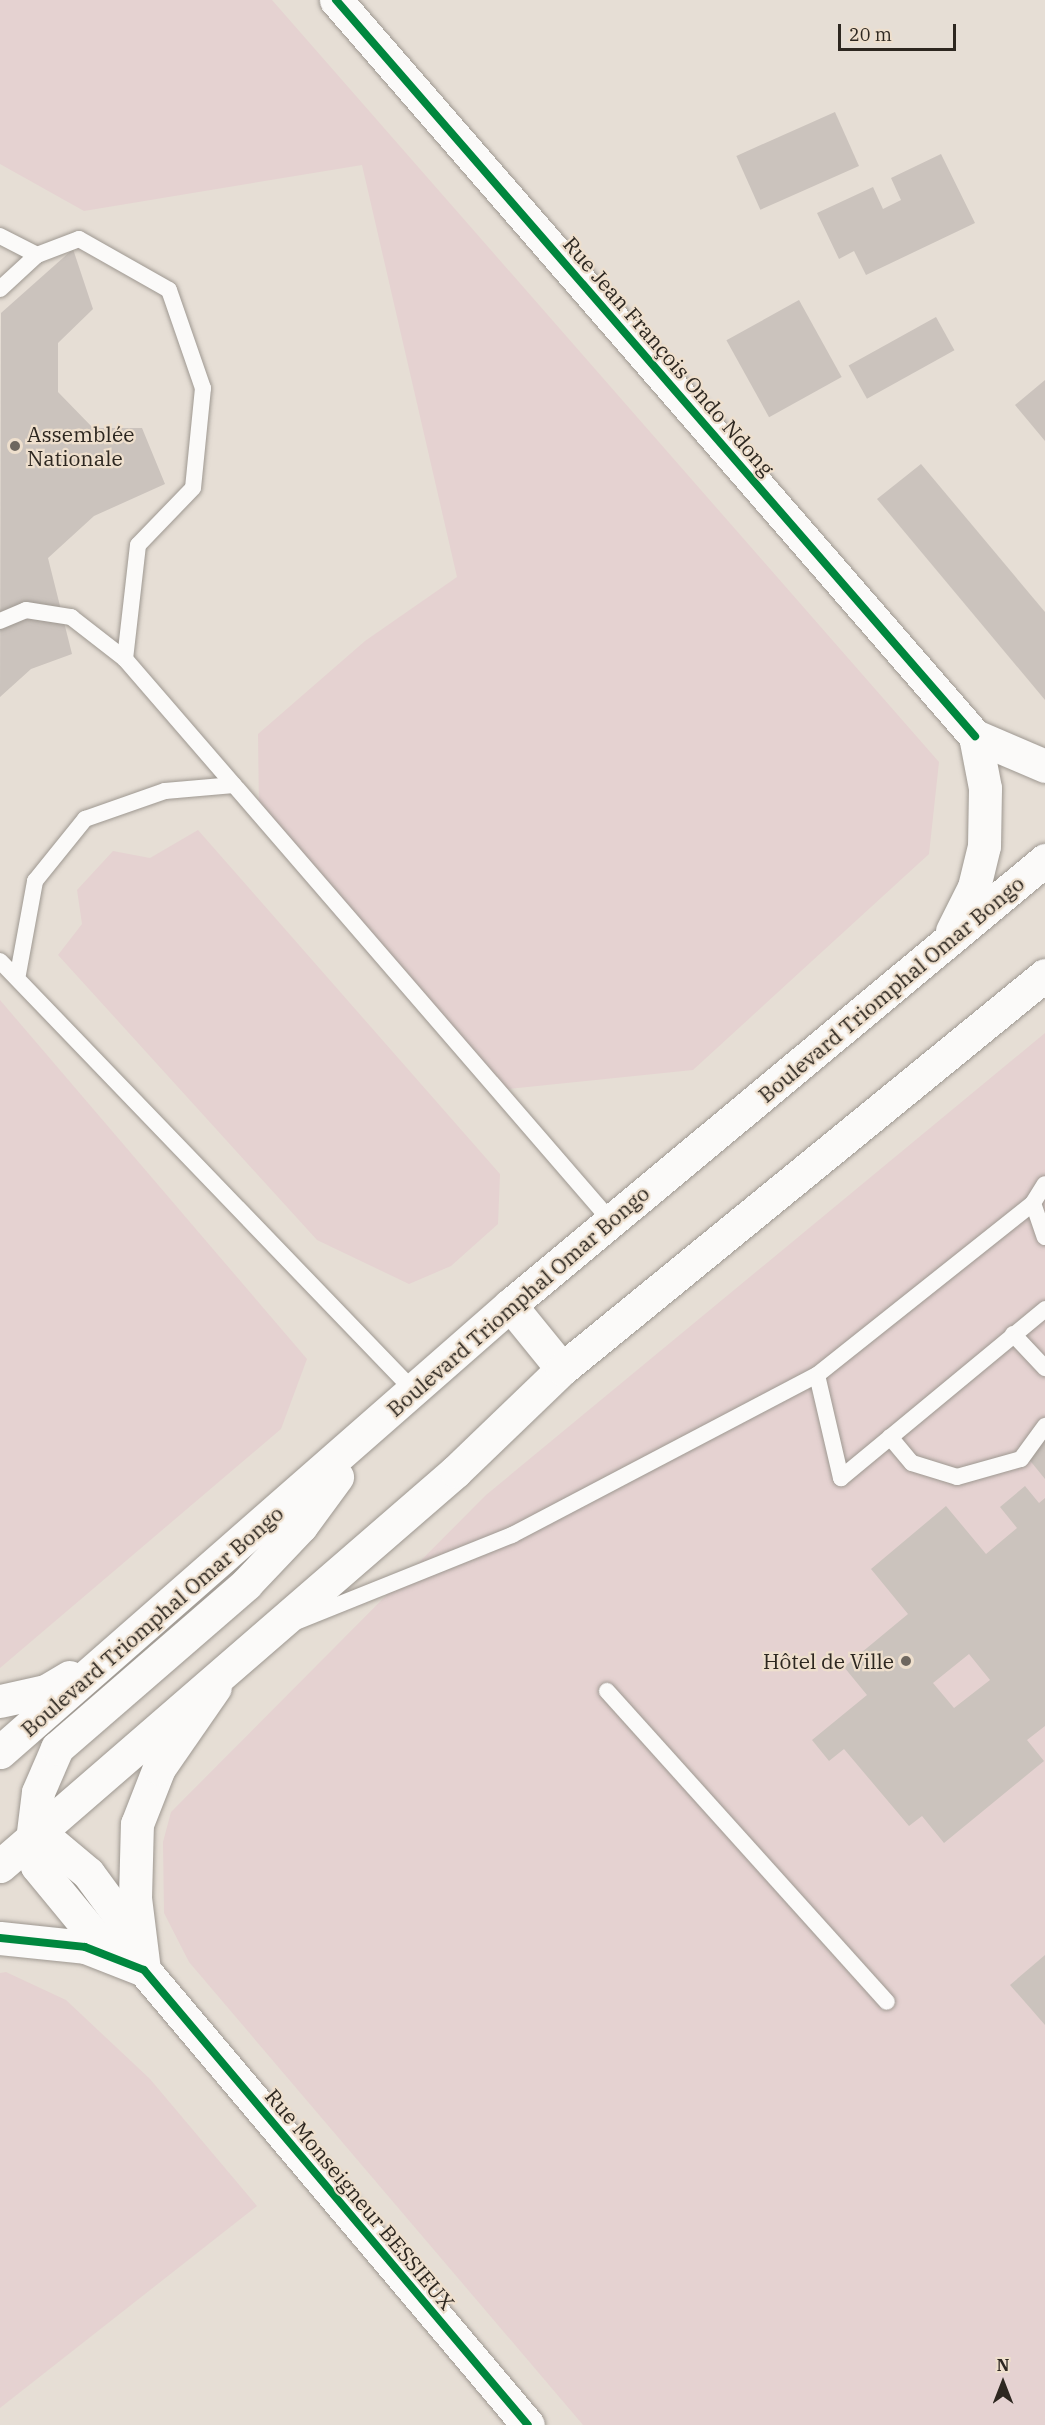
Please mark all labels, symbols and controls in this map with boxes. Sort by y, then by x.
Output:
scale bar [841,12,960,50]
text: 20 m [849,23,892,46]
street label: Rue Jean François Ondo Ndong [558,231,780,481]
place label: Assemblée Nationale [27,421,134,471]
marker: Assemblée Nationale [8,439,22,453]
street label: Boulevard Triomphal Omar Bongo [753,870,1029,1108]
street label: Boulevard Triomphal Omar Bongo [382,1180,654,1422]
street label: Boulevard Triomphal Omar Bongo [16,1500,288,1742]
place label: Hôtel de Ville [763,1648,894,1674]
marker: Hôtel de Ville [899,1654,913,1668]
street label: Rue Monseigneur BESSIEUX [260,2083,460,2315]
north arrow [973,2353,1033,2413]
text: N [997,2355,1009,2375]

